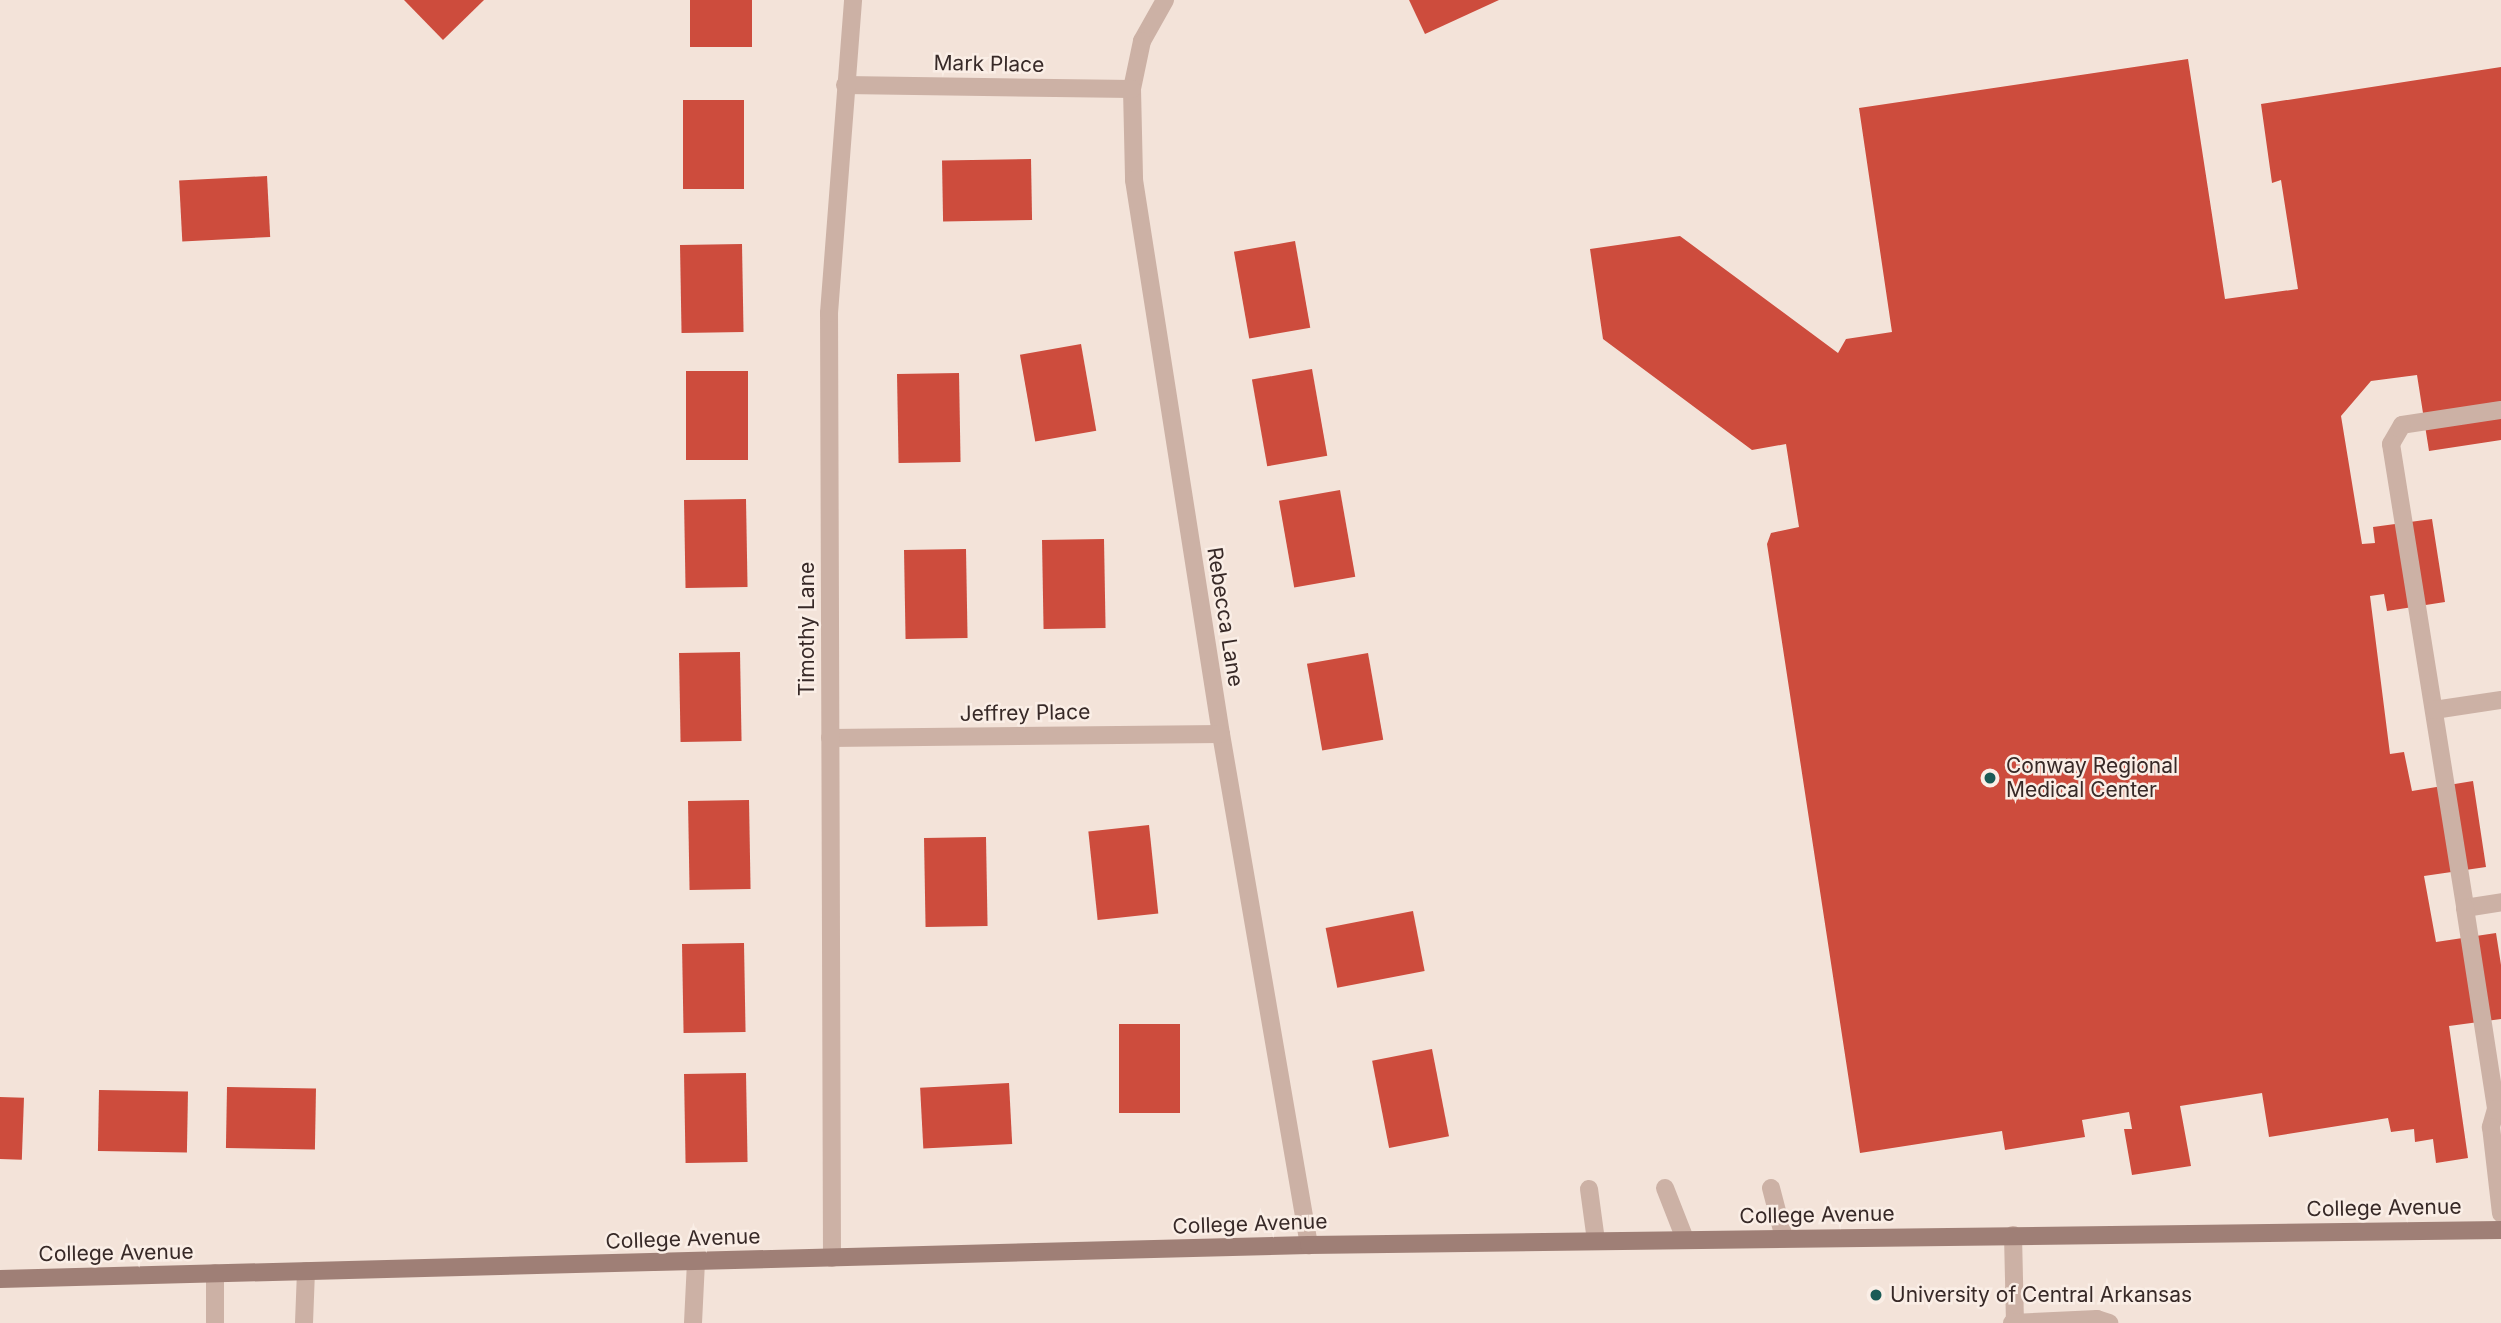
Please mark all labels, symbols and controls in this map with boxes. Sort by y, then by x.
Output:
street label: Mark Place [933,50,1045,78]
street label: Rebecca Lane [1202,546,1248,688]
street label: Timothy Lane [794,562,820,696]
street label: Jeffrey Place [959,699,1091,727]
place label: Conway Regional Medical Center [2006,753,2178,803]
marker: Conway Regional Medical Center [1980,768,2000,788]
street label: College Avenue [2306,1194,2462,1222]
street label: College Avenue [1739,1201,1895,1229]
street label: College Avenue [1172,1209,1328,1239]
street label: College Avenue [605,1224,761,1254]
street label: College Avenue [38,1239,194,1267]
place label: University of Central Arkansas [1890,1282,2192,1308]
marker: University of Central Arkansas [1868,1287,1884,1303]

